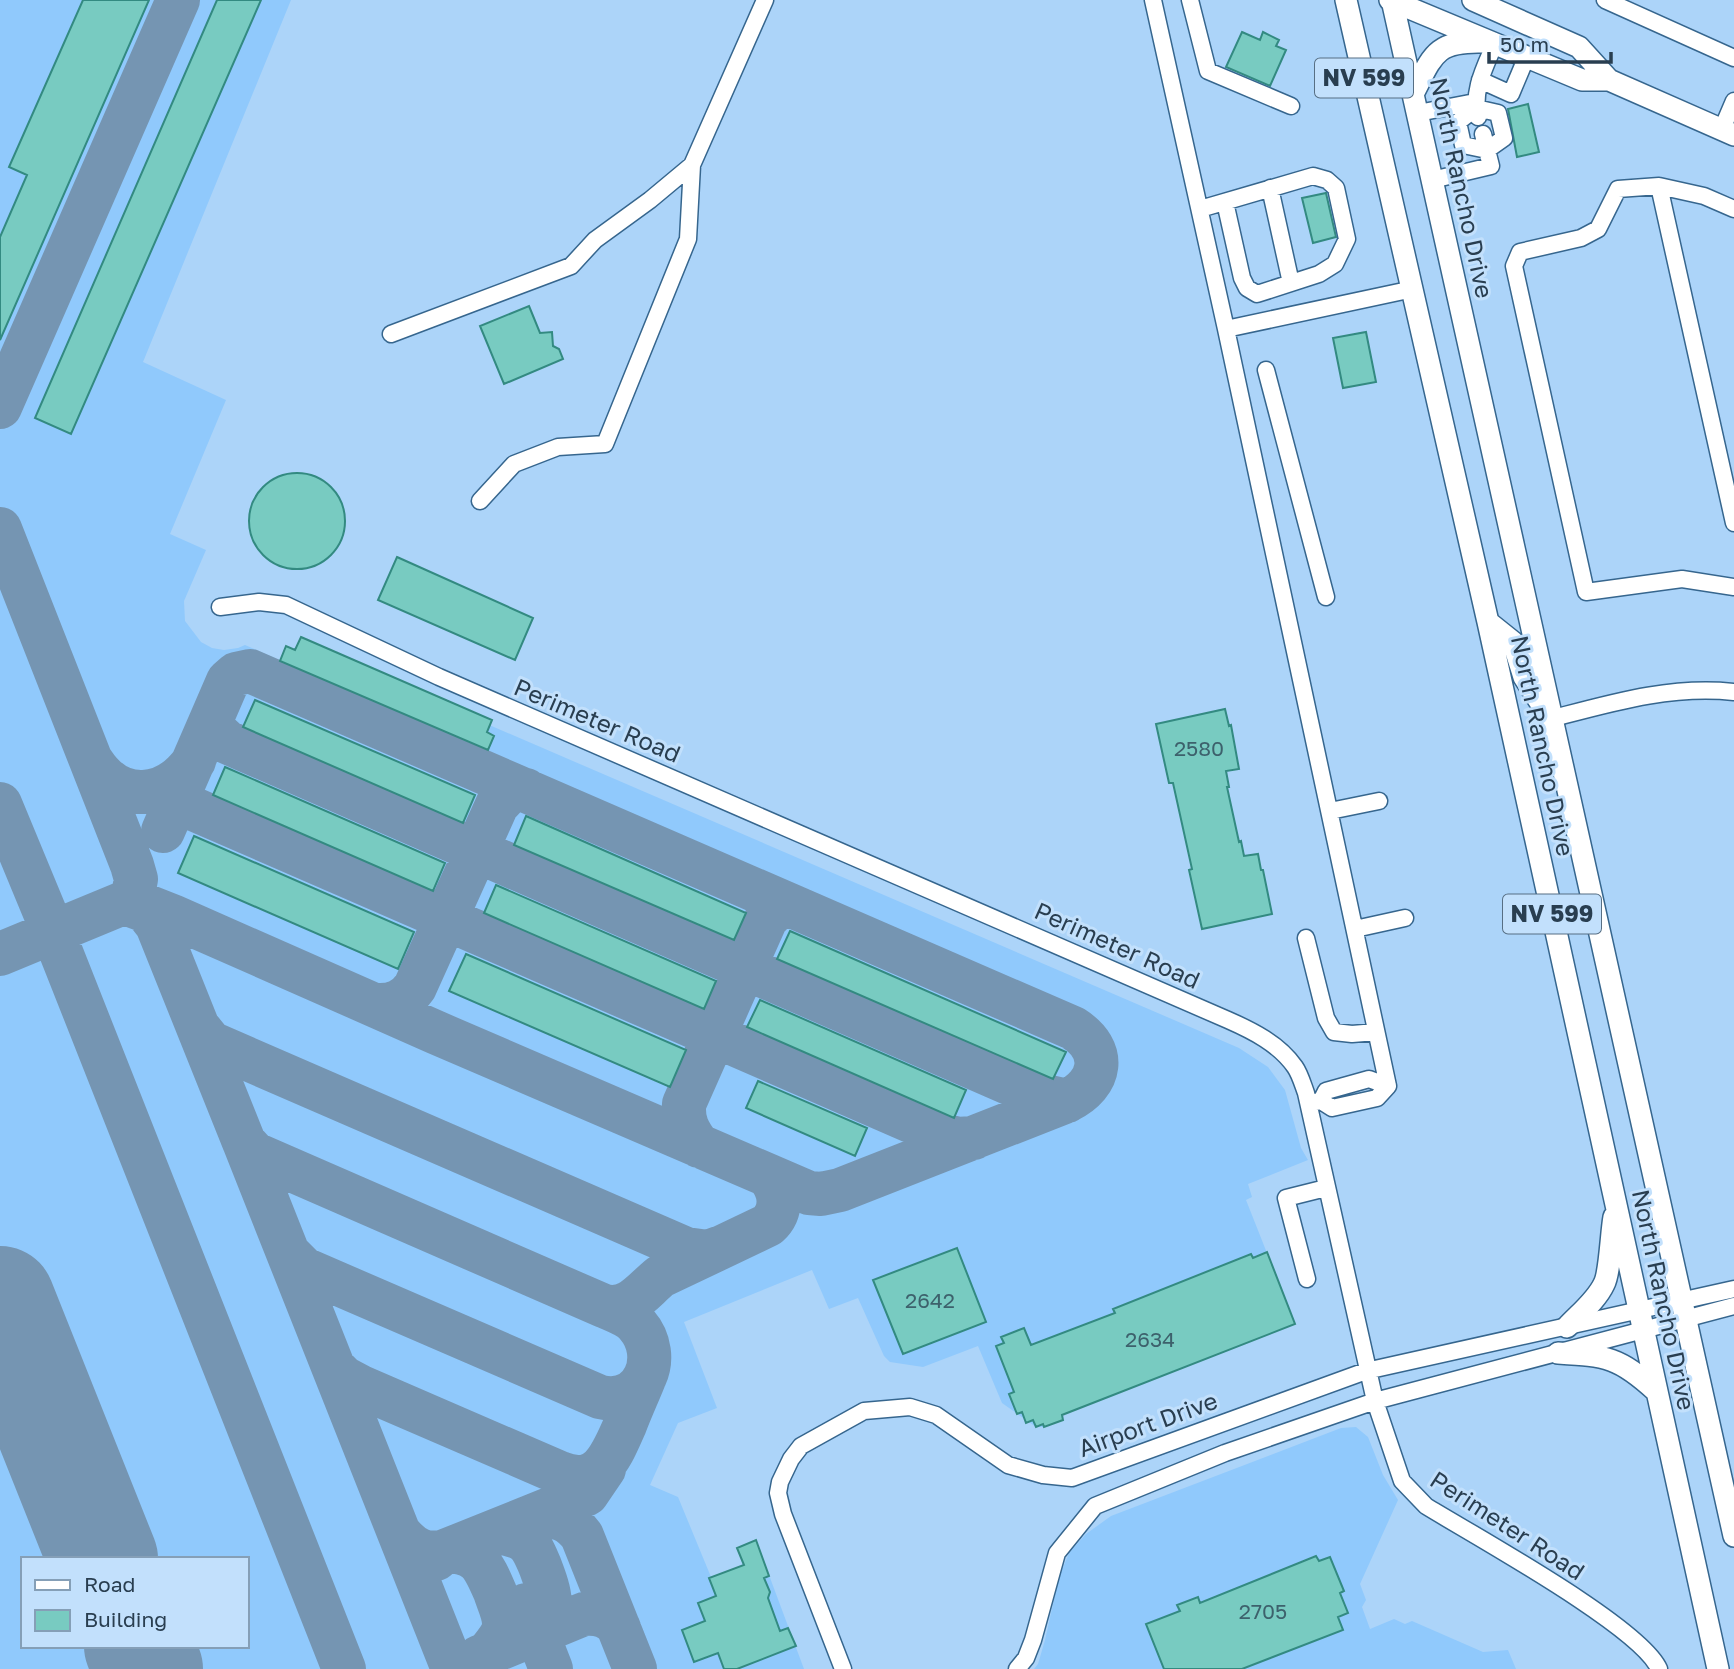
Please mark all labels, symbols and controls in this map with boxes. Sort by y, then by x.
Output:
scale bar [1489,21,1612,65]
text: 50 m [1500,31,1549,57]
road number: NV 599 [1315,58,1413,97]
street label: North Rancho Drive [1425,75,1500,301]
street label: North Rancho Drive [1506,633,1581,859]
street label: Perimeter Road [510,671,685,768]
house number: 2580 [1174,735,1224,761]
road number: NV 599 [1503,894,1601,934]
street label: Perimeter Road [1030,895,1205,994]
street label: North Rancho Drive [1627,1187,1702,1413]
house number: 2642 [905,1287,955,1313]
house number: 2634 [1125,1326,1175,1352]
street label: Airport Drive [1074,1385,1221,1462]
street label: Perimeter Road [1425,1464,1590,1585]
legend [21,1557,248,1648]
text: Road [84,1571,135,1597]
house number: 2705 [1239,1598,1287,1624]
text: Building [84,1606,167,1632]

